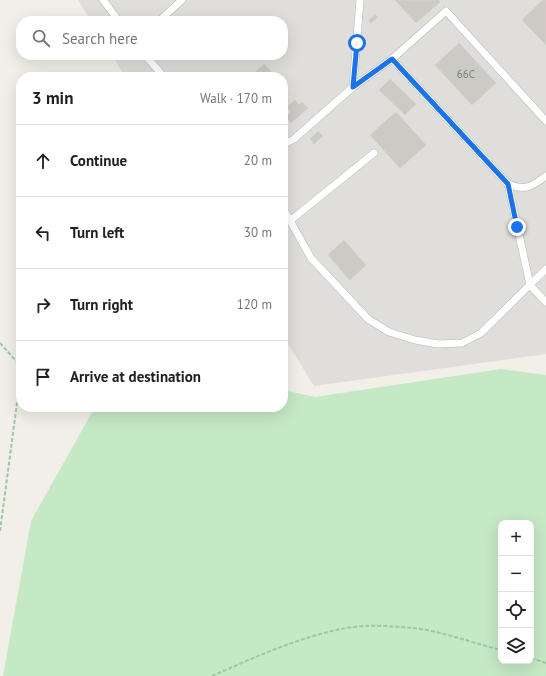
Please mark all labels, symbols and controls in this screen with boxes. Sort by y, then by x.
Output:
search box [16,16,288,60]
icon: search [30,27,52,49]
text: Search here [62,29,138,48]
route start [348,34,366,52]
house number: 66C [457,67,475,81]
text: 3 min [32,87,73,109]
text: Walk · 170 m [200,90,272,107]
icon: ahead [32,150,54,172]
text: Continue [70,151,127,170]
text: 20 m [244,152,272,169]
route end [508,218,526,236]
icon: left [32,222,54,244]
text: Turn left [70,223,124,242]
text: 30 m [244,224,272,241]
icon: right [32,294,54,316]
text: Turn right [70,295,133,314]
text: 120 m [237,296,272,313]
icon: arrive [32,366,54,388]
text: Arrive at destination [70,367,201,386]
map controls [498,520,534,664]
button: + [498,520,534,556]
button: − [498,556,534,592]
button: locate [498,592,534,628]
button: layers [498,628,534,664]

